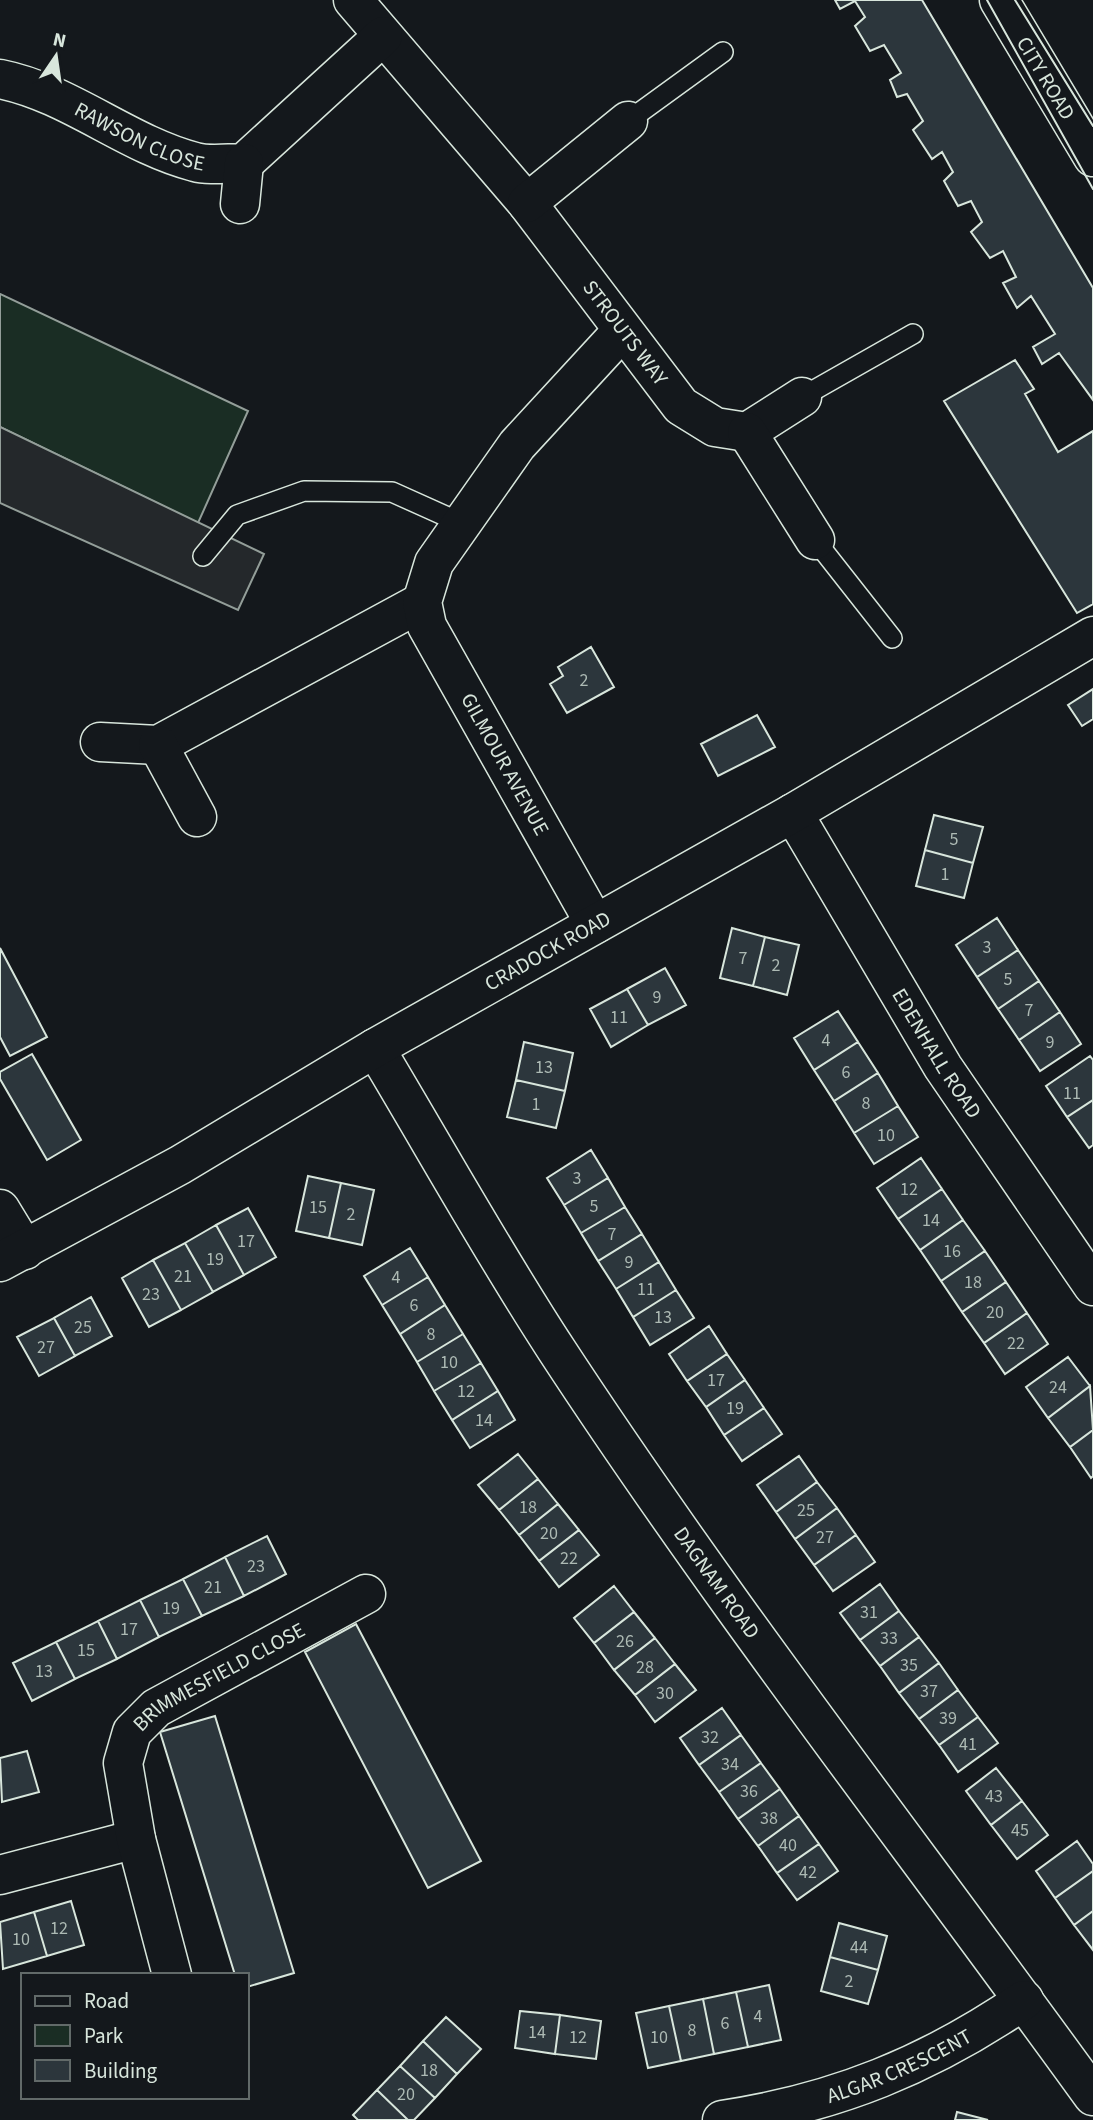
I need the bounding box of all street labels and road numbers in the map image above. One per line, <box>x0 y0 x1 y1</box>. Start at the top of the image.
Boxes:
street label: CITY ROAD <box>1009 31 1082 126</box>
street label: RAWSON CLOSE <box>69 94 207 179</box>
street label: STROUTS WAY <box>576 274 676 392</box>
street label: GILMOUR AVENUE <box>453 687 557 841</box>
street label: CRADOCK ROAD <box>479 903 616 998</box>
street label: EDENHALL ROAD <box>885 983 989 1124</box>
street label: DAGNAM ROAD <box>666 1521 767 1645</box>
street label: BRIMMESFIELD CLOSE <box>126 1615 310 1738</box>
street label: ALGAR CRESCENT <box>823 2021 977 2111</box>

